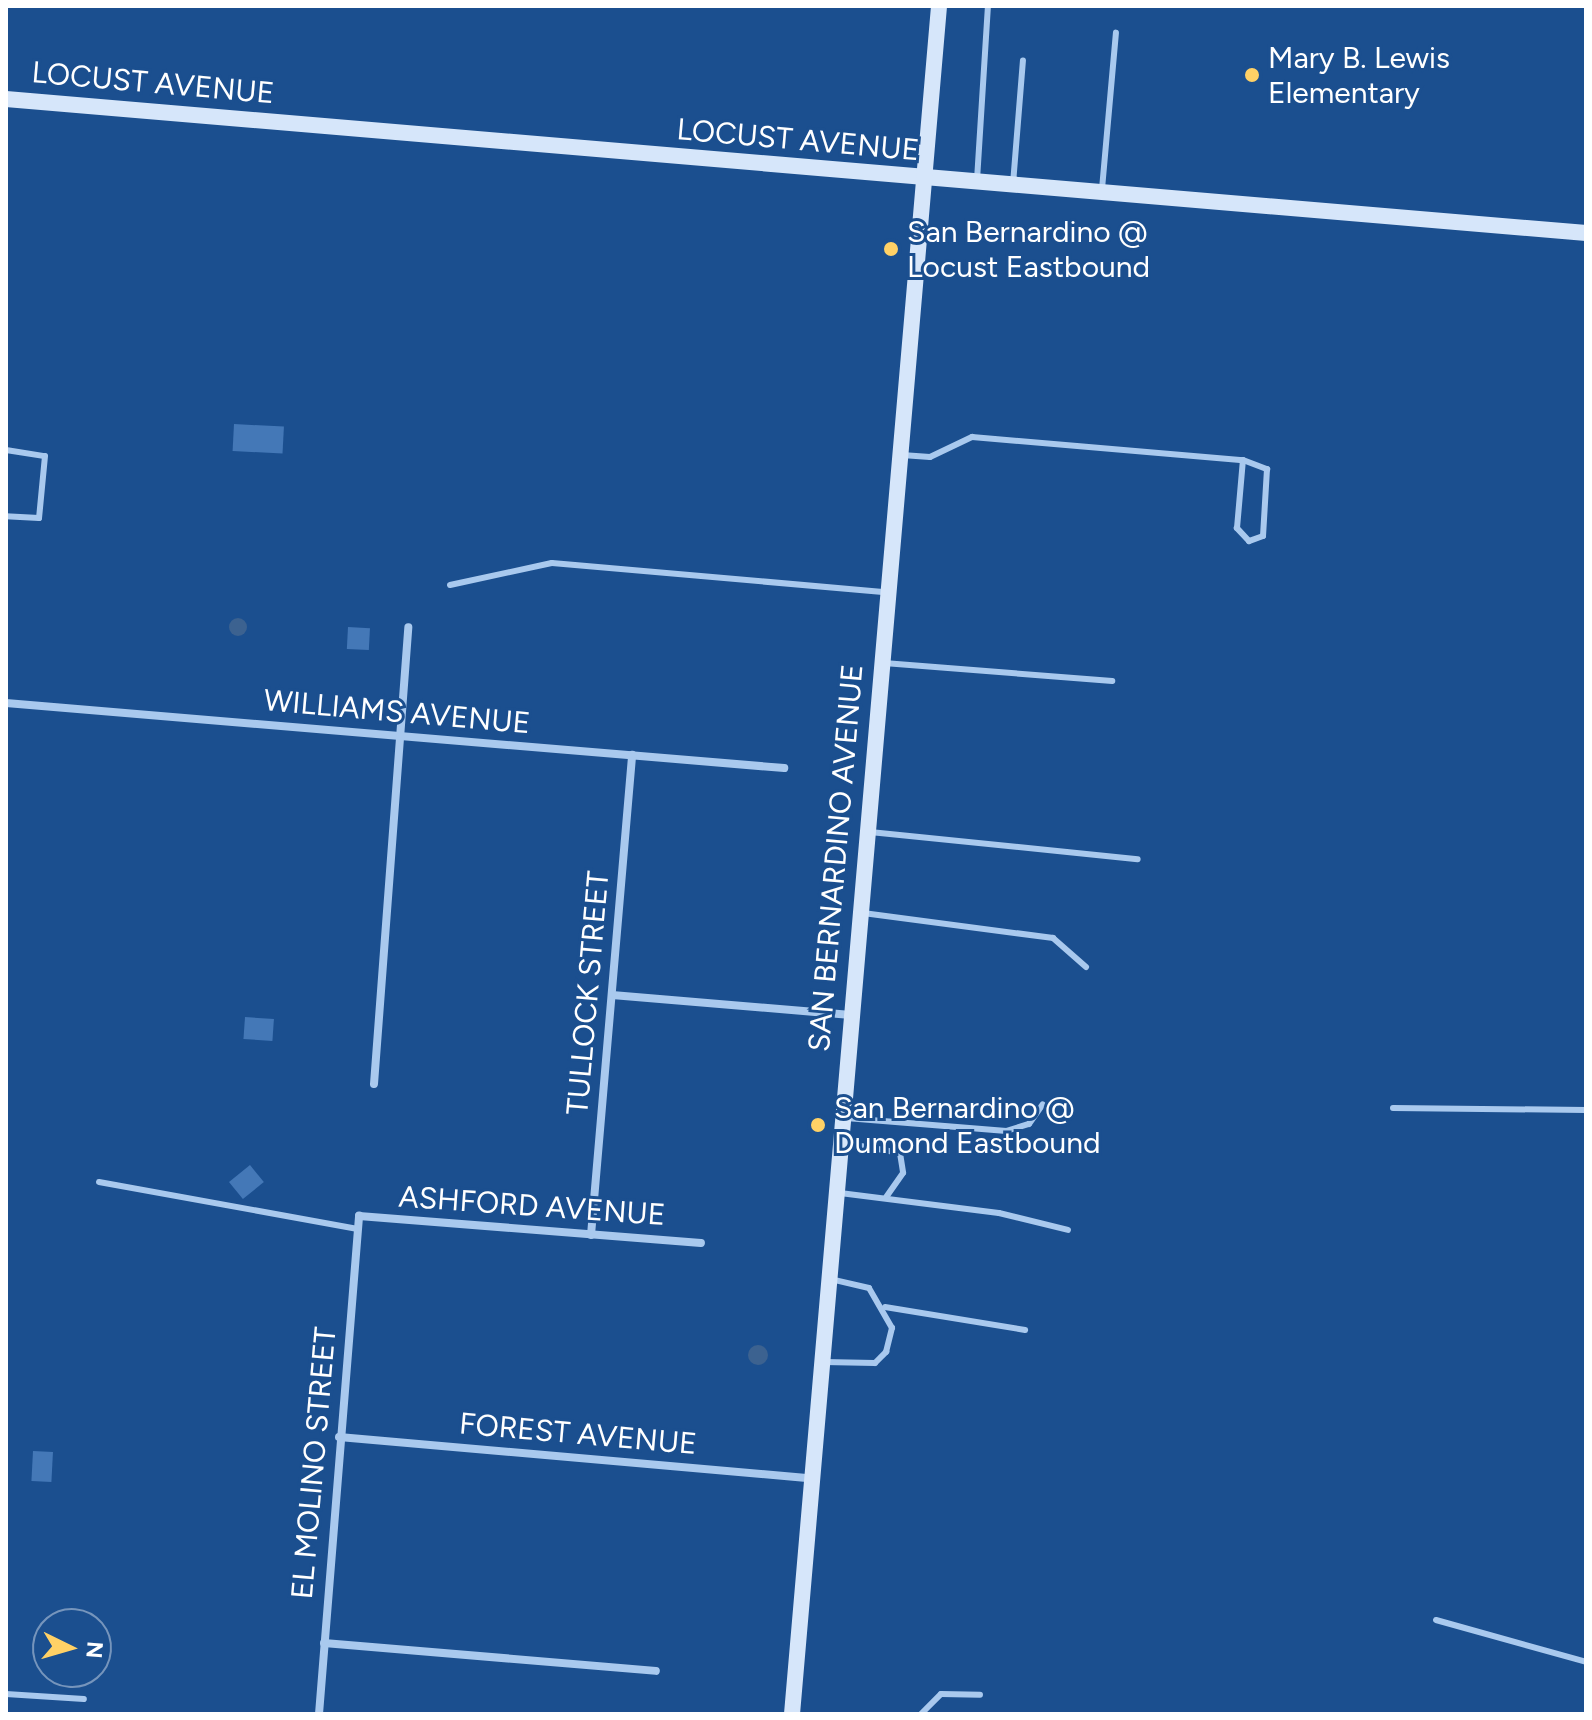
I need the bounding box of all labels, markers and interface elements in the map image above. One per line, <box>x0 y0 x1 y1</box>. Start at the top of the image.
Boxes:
place label: Mary B. Lewis Elementary <box>1268 40 1450 110</box>
street label: LOCUST AVENUE <box>30 54 276 112</box>
marker: Mary B. Lewis Elementary <box>1243 66 1261 84</box>
street label: LOCUST AVENUE <box>675 111 921 169</box>
place label: San Bernardino @ Locust Eastbound <box>907 214 1150 284</box>
marker: San Bernardino @ Locust Eastbound <box>882 240 900 258</box>
street label: SAN BERNARDINO AVENUE <box>801 663 871 1053</box>
street label: WILLIAMS AVENUE <box>262 682 532 742</box>
street label: TULLOCK STREET <box>559 869 617 1117</box>
place label: San Bernardino @ Dumond Eastbound <box>834 1090 1100 1160</box>
marker: San Bernardino @ Dumond Eastbound <box>809 1116 827 1134</box>
street label: ASHFORD AVENUE <box>397 1179 667 1233</box>
street label: EL MOLINO STREET <box>284 1325 344 1601</box>
street label: FOREST AVENUE <box>458 1406 698 1462</box>
north arrow <box>32 1608 112 1688</box>
text: N <box>80 1640 109 1660</box>

